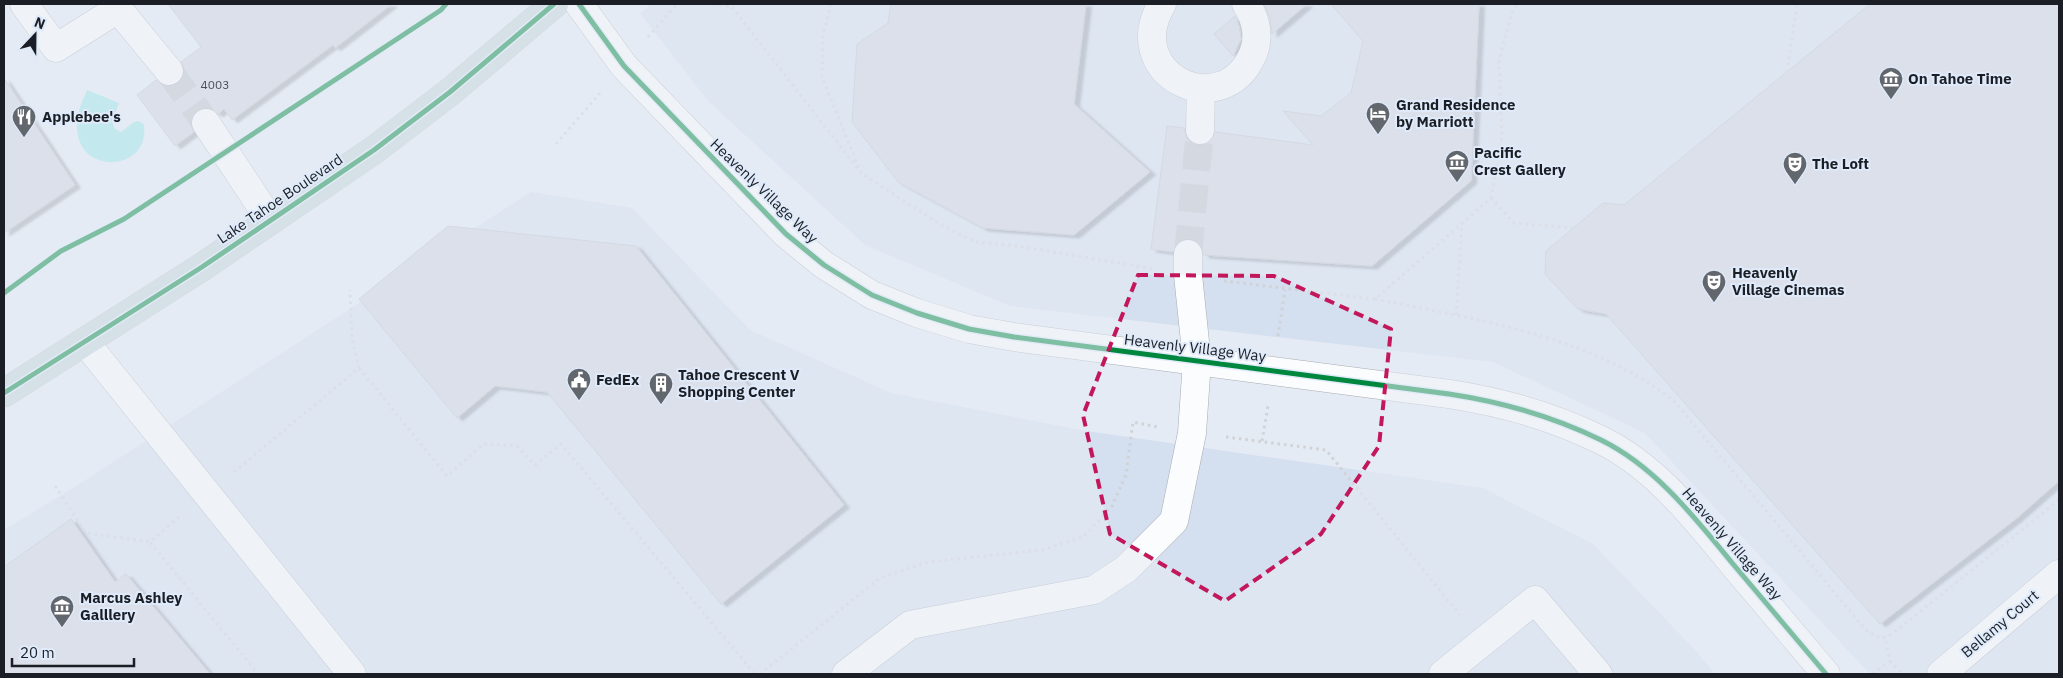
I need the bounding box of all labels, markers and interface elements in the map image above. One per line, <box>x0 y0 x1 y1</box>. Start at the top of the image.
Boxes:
north arrow <box>10 10 60 60</box>
text: N <box>32 13 48 33</box>
museum icon: On Tahoe Time <box>1878 66 1904 100</box>
place label: On Tahoe Time <box>1908 69 2012 88</box>
house number: 4003 <box>201 77 229 92</box>
place label: Grand Residence by Marriott <box>1396 95 1516 131</box>
hotel icon: Grand Residence by Marriott <box>1365 101 1391 135</box>
restaurant icon: Applebee's <box>11 104 37 138</box>
place label: Applebee's <box>42 107 121 126</box>
street label: Heavenly Village Way <box>706 134 823 247</box>
place label: Pacific Crest Gallery <box>1474 143 1566 179</box>
street label: Lake Tahoe Boulevard <box>213 149 346 248</box>
museum icon: Pacific Crest Gallery <box>1444 149 1470 183</box>
theatre icon: The Loft <box>1782 151 1808 185</box>
place label: The Loft <box>1812 154 1869 173</box>
place label: Heavenly Village Cinemas <box>1732 263 1845 299</box>
theatre icon: Heavenly Village Cinemas <box>1701 269 1727 303</box>
street label: Heavenly Village Way <box>1123 329 1268 366</box>
place label: Tahoe Crescent V Shopping Center <box>678 365 800 401</box>
public building icon: FedEx <box>566 367 592 401</box>
place label: FedEx <box>596 370 640 389</box>
building icon: Tahoe Crescent V Shopping Center <box>648 371 674 405</box>
street label: Heavenly Village Way <box>1678 484 1787 604</box>
street label: Bellamy Court <box>1957 586 2042 661</box>
place label: Marcus Ashley Galllery <box>80 588 182 624</box>
museum icon: Marcus Ashley Galllery <box>49 594 75 628</box>
scale bar <box>12 636 135 668</box>
text: 20 m <box>20 643 55 662</box>

